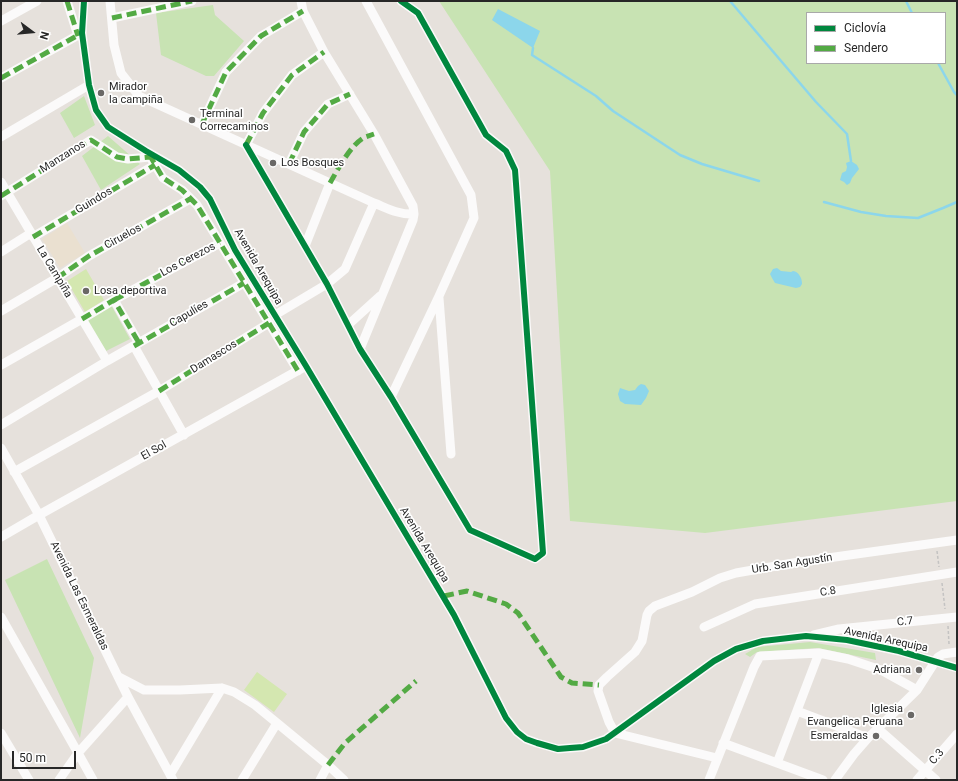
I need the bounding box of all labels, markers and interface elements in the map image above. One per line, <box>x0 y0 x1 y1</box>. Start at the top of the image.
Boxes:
north arrow <box>12 12 52 52</box>
legend <box>806 12 946 64</box>
text: Ciclovía <box>844 21 886 35</box>
text: N <box>37 30 51 41</box>
text: Sendero <box>844 41 888 55</box>
place label: Mirador la campiña <box>109 80 163 106</box>
marker: Mirador la campiña <box>96 88 106 98</box>
place label: Terminal Correcaminos <box>200 107 269 133</box>
marker: Terminal Correcaminos <box>187 115 197 125</box>
street label: Manzanos <box>38 138 88 176</box>
place label: Los Bosques <box>281 156 344 170</box>
marker: Los Bosques <box>268 158 278 168</box>
street label: Guindos <box>73 185 115 217</box>
street label: Ciruelos <box>102 222 144 252</box>
street label: Avenida Arequipa <box>231 227 285 307</box>
street label: Los Cerezos <box>158 240 218 280</box>
street label: La Campiña <box>33 244 75 300</box>
place label: Losa deportiva <box>94 284 167 298</box>
marker: Losa deportiva <box>81 286 91 296</box>
street label: Capulíes <box>167 298 211 330</box>
street label: Damascos <box>188 338 240 376</box>
street label: El Sol <box>139 439 169 463</box>
street label: Avenida Arequipa <box>396 505 452 585</box>
street label: Avenida Las Esmeraldas <box>47 539 111 653</box>
street label: Urb. San Agustín <box>751 551 833 577</box>
street label: C.8 <box>819 584 837 600</box>
street label: C.7 <box>896 615 914 629</box>
street label: Avenida Arequipa <box>843 625 929 655</box>
place label: Adriana <box>873 663 911 677</box>
marker: Adriana <box>914 665 924 675</box>
place label: Iglesia Evangelica Peruana <box>807 702 903 728</box>
marker: Iglesia Evangelica Peruana <box>906 710 916 720</box>
place label: Esmeraldas <box>811 729 868 743</box>
marker: Esmeraldas <box>871 731 881 741</box>
scale bar <box>14 743 78 769</box>
street label: C.3 <box>927 747 947 767</box>
text: 50 m <box>19 751 46 765</box>

